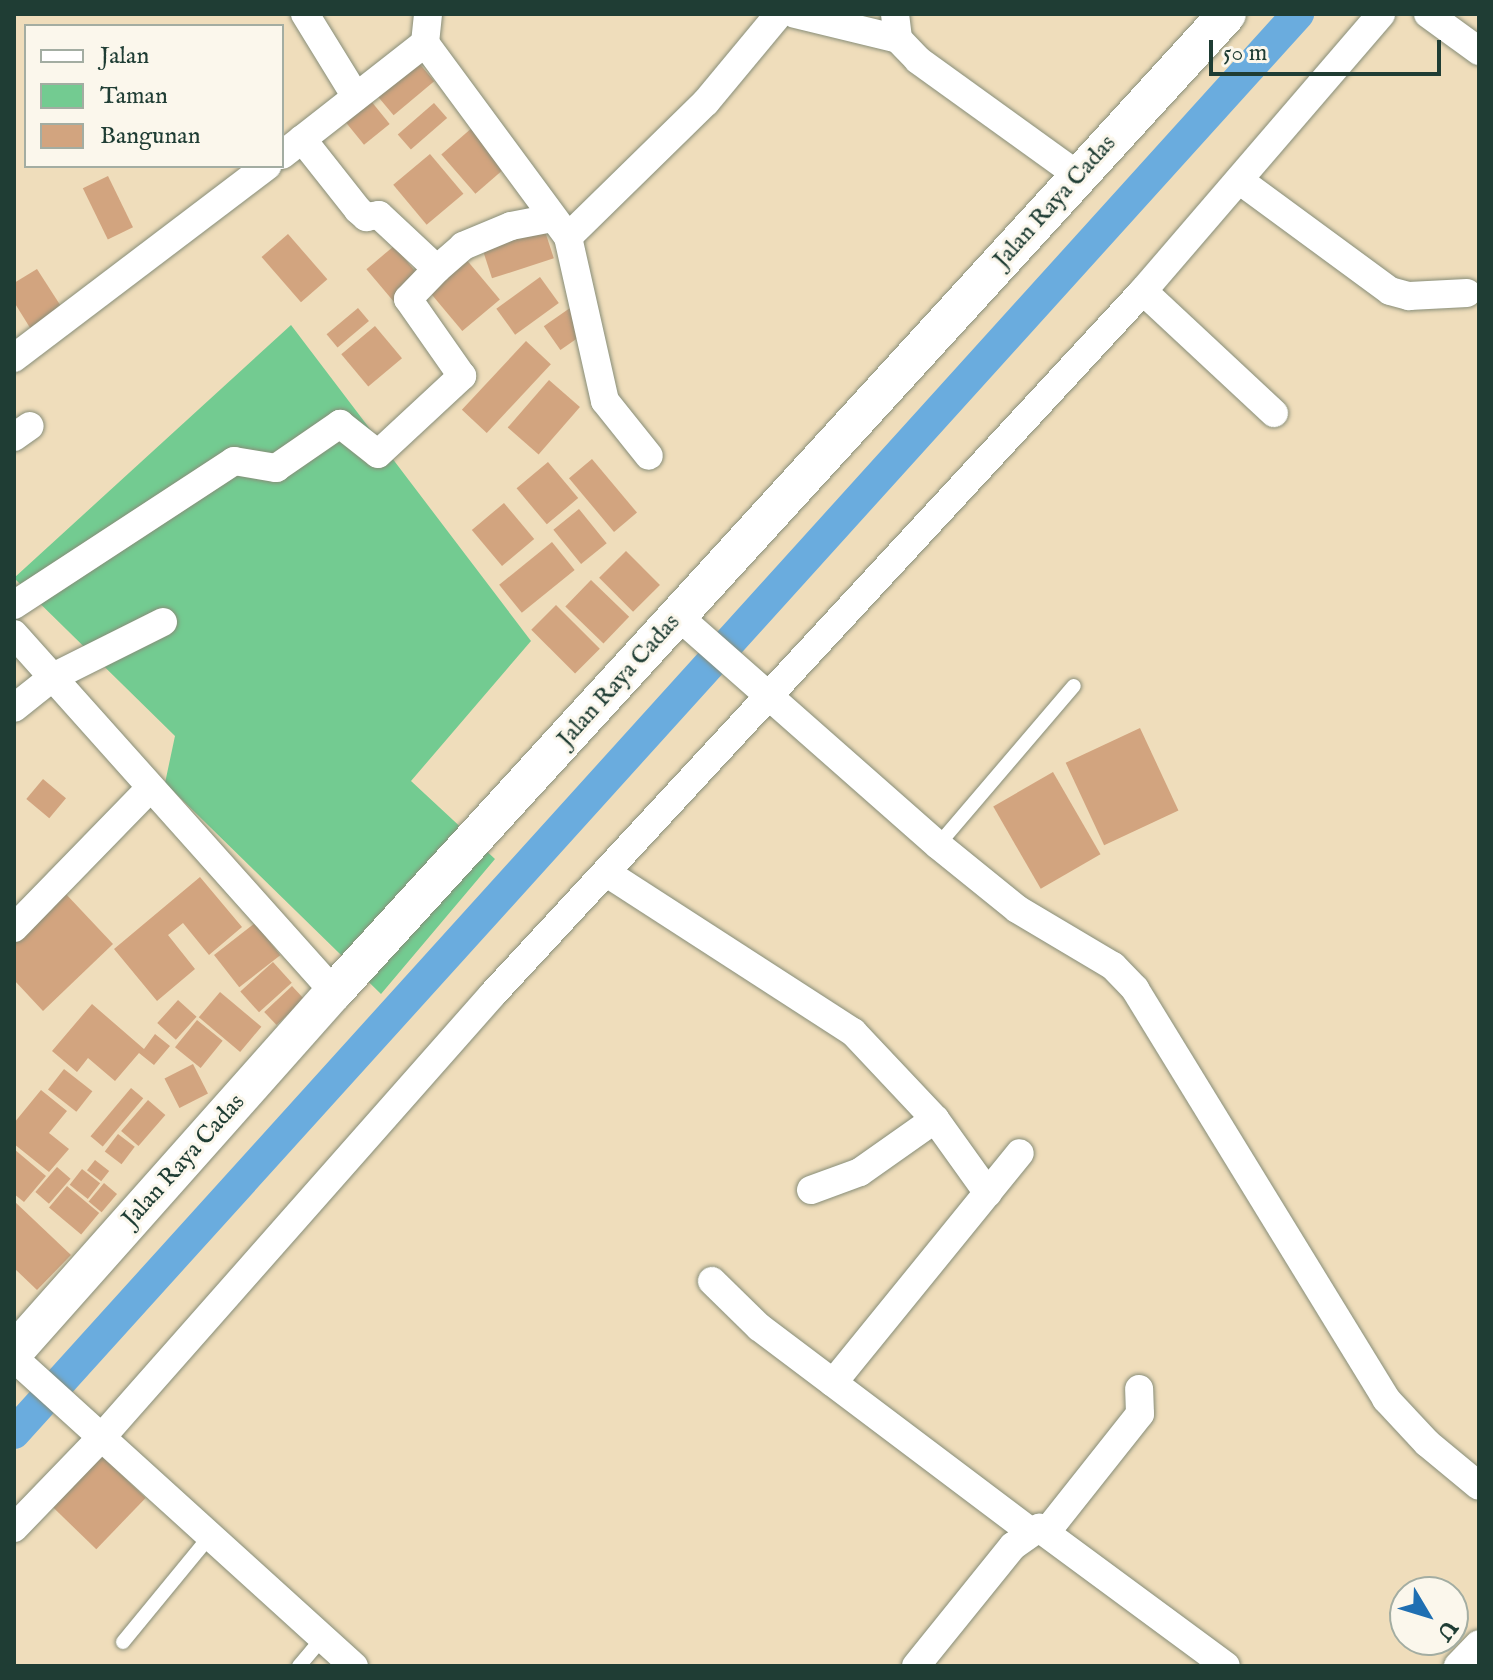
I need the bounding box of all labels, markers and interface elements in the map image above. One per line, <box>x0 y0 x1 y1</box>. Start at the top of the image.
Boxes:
legend <box>24 24 284 168</box>
scale bar <box>1213 24 1445 74</box>
text: 50 m <box>1223 38 1267 69</box>
text: Jalan <box>100 41 149 72</box>
text: Taman <box>100 81 168 112</box>
text: Bangunan <box>100 121 200 152</box>
street label: Jalan Raya Cadas <box>988 130 1122 274</box>
street label: Jalan Raya Cadas <box>552 609 686 753</box>
street label: Jalan Raya Cadas <box>117 1089 251 1233</box>
north arrow <box>1389 1576 1469 1656</box>
text: U <box>1430 1614 1463 1646</box>

